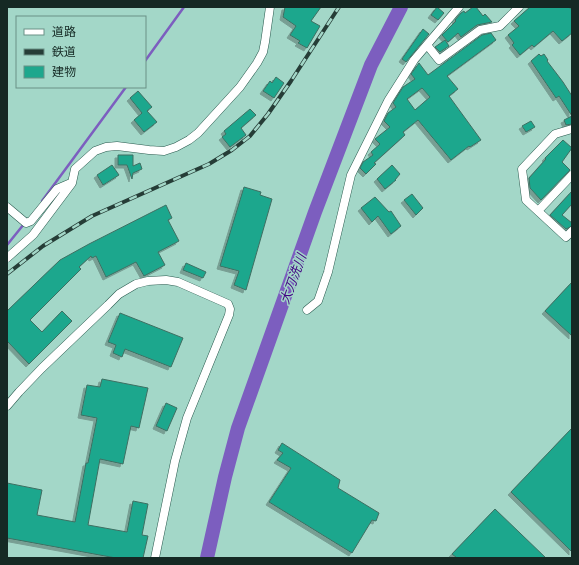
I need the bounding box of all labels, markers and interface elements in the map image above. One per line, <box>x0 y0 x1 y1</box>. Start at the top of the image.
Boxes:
legend <box>16 16 146 88</box>
text: 道路 <box>52 24 76 40</box>
text: 鉄道 <box>52 44 76 60</box>
text: 建物 <box>52 64 76 80</box>
water label: 大刀洗川 <box>276 250 311 306</box>

